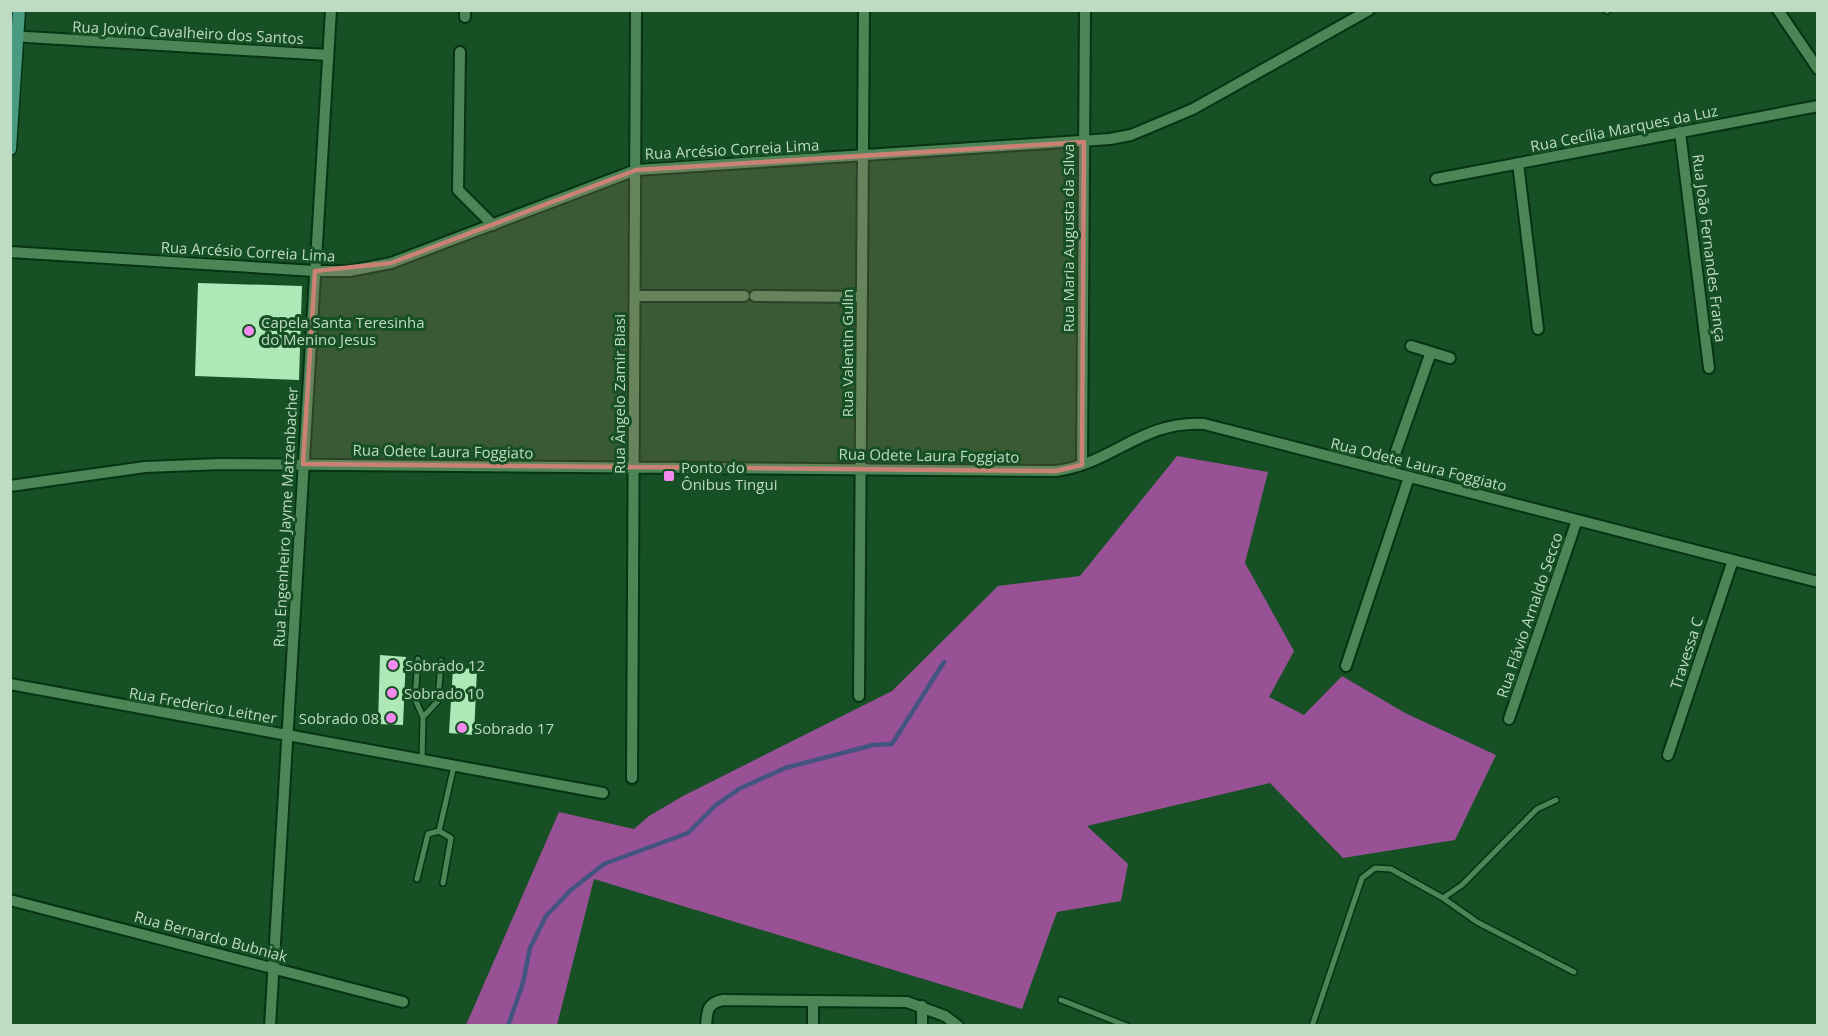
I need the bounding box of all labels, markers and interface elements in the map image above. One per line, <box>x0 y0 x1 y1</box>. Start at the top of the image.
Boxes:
street label: Rua Jovino Cavalheiro dos Santos <box>72 16 304 48</box>
street label: Rua Cecília Marques da Luz <box>1529 100 1719 156</box>
street label: Rua Arcésio Correia Lima <box>644 134 820 164</box>
street label: Rua Maria Augusta da Silva <box>1058 144 1078 332</box>
street label: Rua João Fernandes França <box>1689 153 1731 343</box>
street label: Rua Arcésio Correia Lima <box>160 236 336 266</box>
street label: Rua Valentin Gulin <box>837 289 857 417</box>
place label: Capela Santa Teresinha do Menino Jesus <box>261 312 425 349</box>
street label: Rua Ângelo Zamir Biasi <box>609 314 629 474</box>
marker: Capela Santa Teresinha do Menino Jesus <box>242 324 256 338</box>
street label: Rua Engenheiro Jayme Matzenbacher <box>268 386 302 648</box>
street label: Rua Odete Laura Foggiato <box>1329 432 1509 496</box>
street label: Rua Odete Laura Foggiato <box>352 439 534 463</box>
street label: Rua Odete Laura Foggiato <box>838 443 1020 467</box>
place label: Ponto do Ônibus Tingui <box>681 457 777 494</box>
marker: Ponto do Ônibus Tingui <box>662 469 676 483</box>
street label: Rua Flávio Arnaldo Secco <box>1491 530 1567 700</box>
street label: Travessa C <box>1665 614 1707 692</box>
place label: Sobrado 12 <box>405 655 485 675</box>
marker: Sobrado 12 <box>386 658 400 672</box>
street label: Rua Frederico Leitner <box>128 682 278 728</box>
place label: Sobrado 10 <box>404 683 484 703</box>
marker: Sobrado 10 <box>385 686 399 700</box>
place label: Sobrado 08 <box>299 708 379 728</box>
marker: Sobrado 08 <box>384 711 398 725</box>
place label: Sobrado 17 <box>474 718 554 738</box>
marker: Sobrado 17 <box>455 721 469 735</box>
street label: Rua Bernardo Bubniak <box>132 906 290 966</box>

